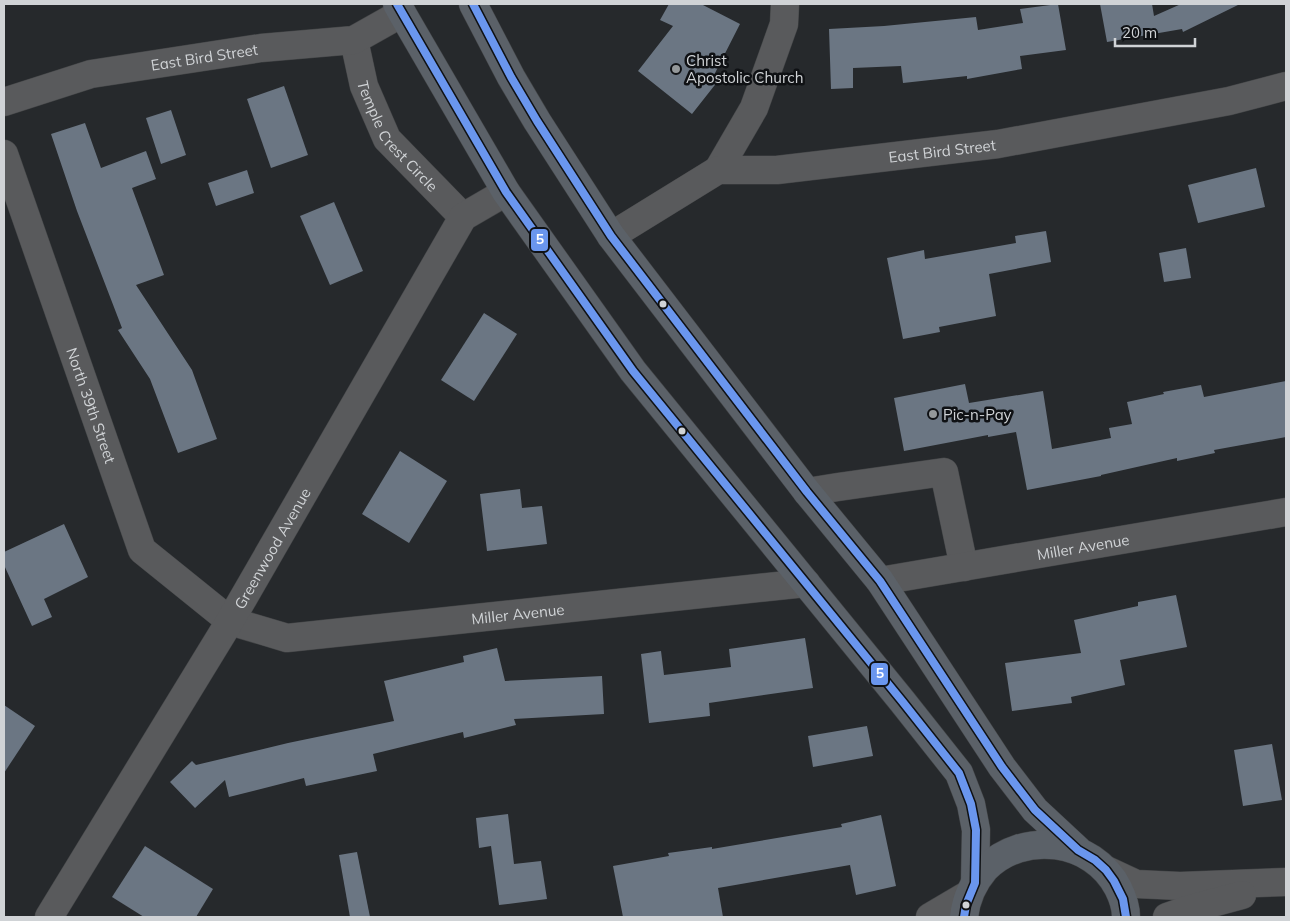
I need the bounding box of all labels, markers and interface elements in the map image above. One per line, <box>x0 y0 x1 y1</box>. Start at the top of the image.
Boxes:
scale bar <box>1115 15 1195 47</box>
text: 20 m <box>1122 23 1157 42</box>
street label: East Bird Street <box>150 39 259 74</box>
place label: Christ Apostolic Church <box>686 51 803 87</box>
marker: Christ Apostolic Church <box>670 63 682 75</box>
street label: Temple Crest Circle <box>354 79 442 195</box>
street label: East Bird Street <box>887 135 997 166</box>
line badge: 5 <box>530 228 549 252</box>
text: 5 <box>536 230 544 248</box>
unlabelled marker <box>658 299 668 309</box>
street label: North 39th Street <box>63 345 120 466</box>
place label: Pic-n-Pay <box>943 405 1012 424</box>
marker: Pic-n-Pay <box>927 408 939 420</box>
unlabelled marker <box>677 426 687 436</box>
street label: Greenwood Avenue <box>230 484 314 612</box>
street label: Miller Avenue <box>1035 529 1131 564</box>
street label: Miller Avenue <box>470 599 565 628</box>
line badge: 5 <box>870 662 889 686</box>
text: 5 <box>876 664 884 682</box>
unlabelled marker <box>961 900 971 910</box>

